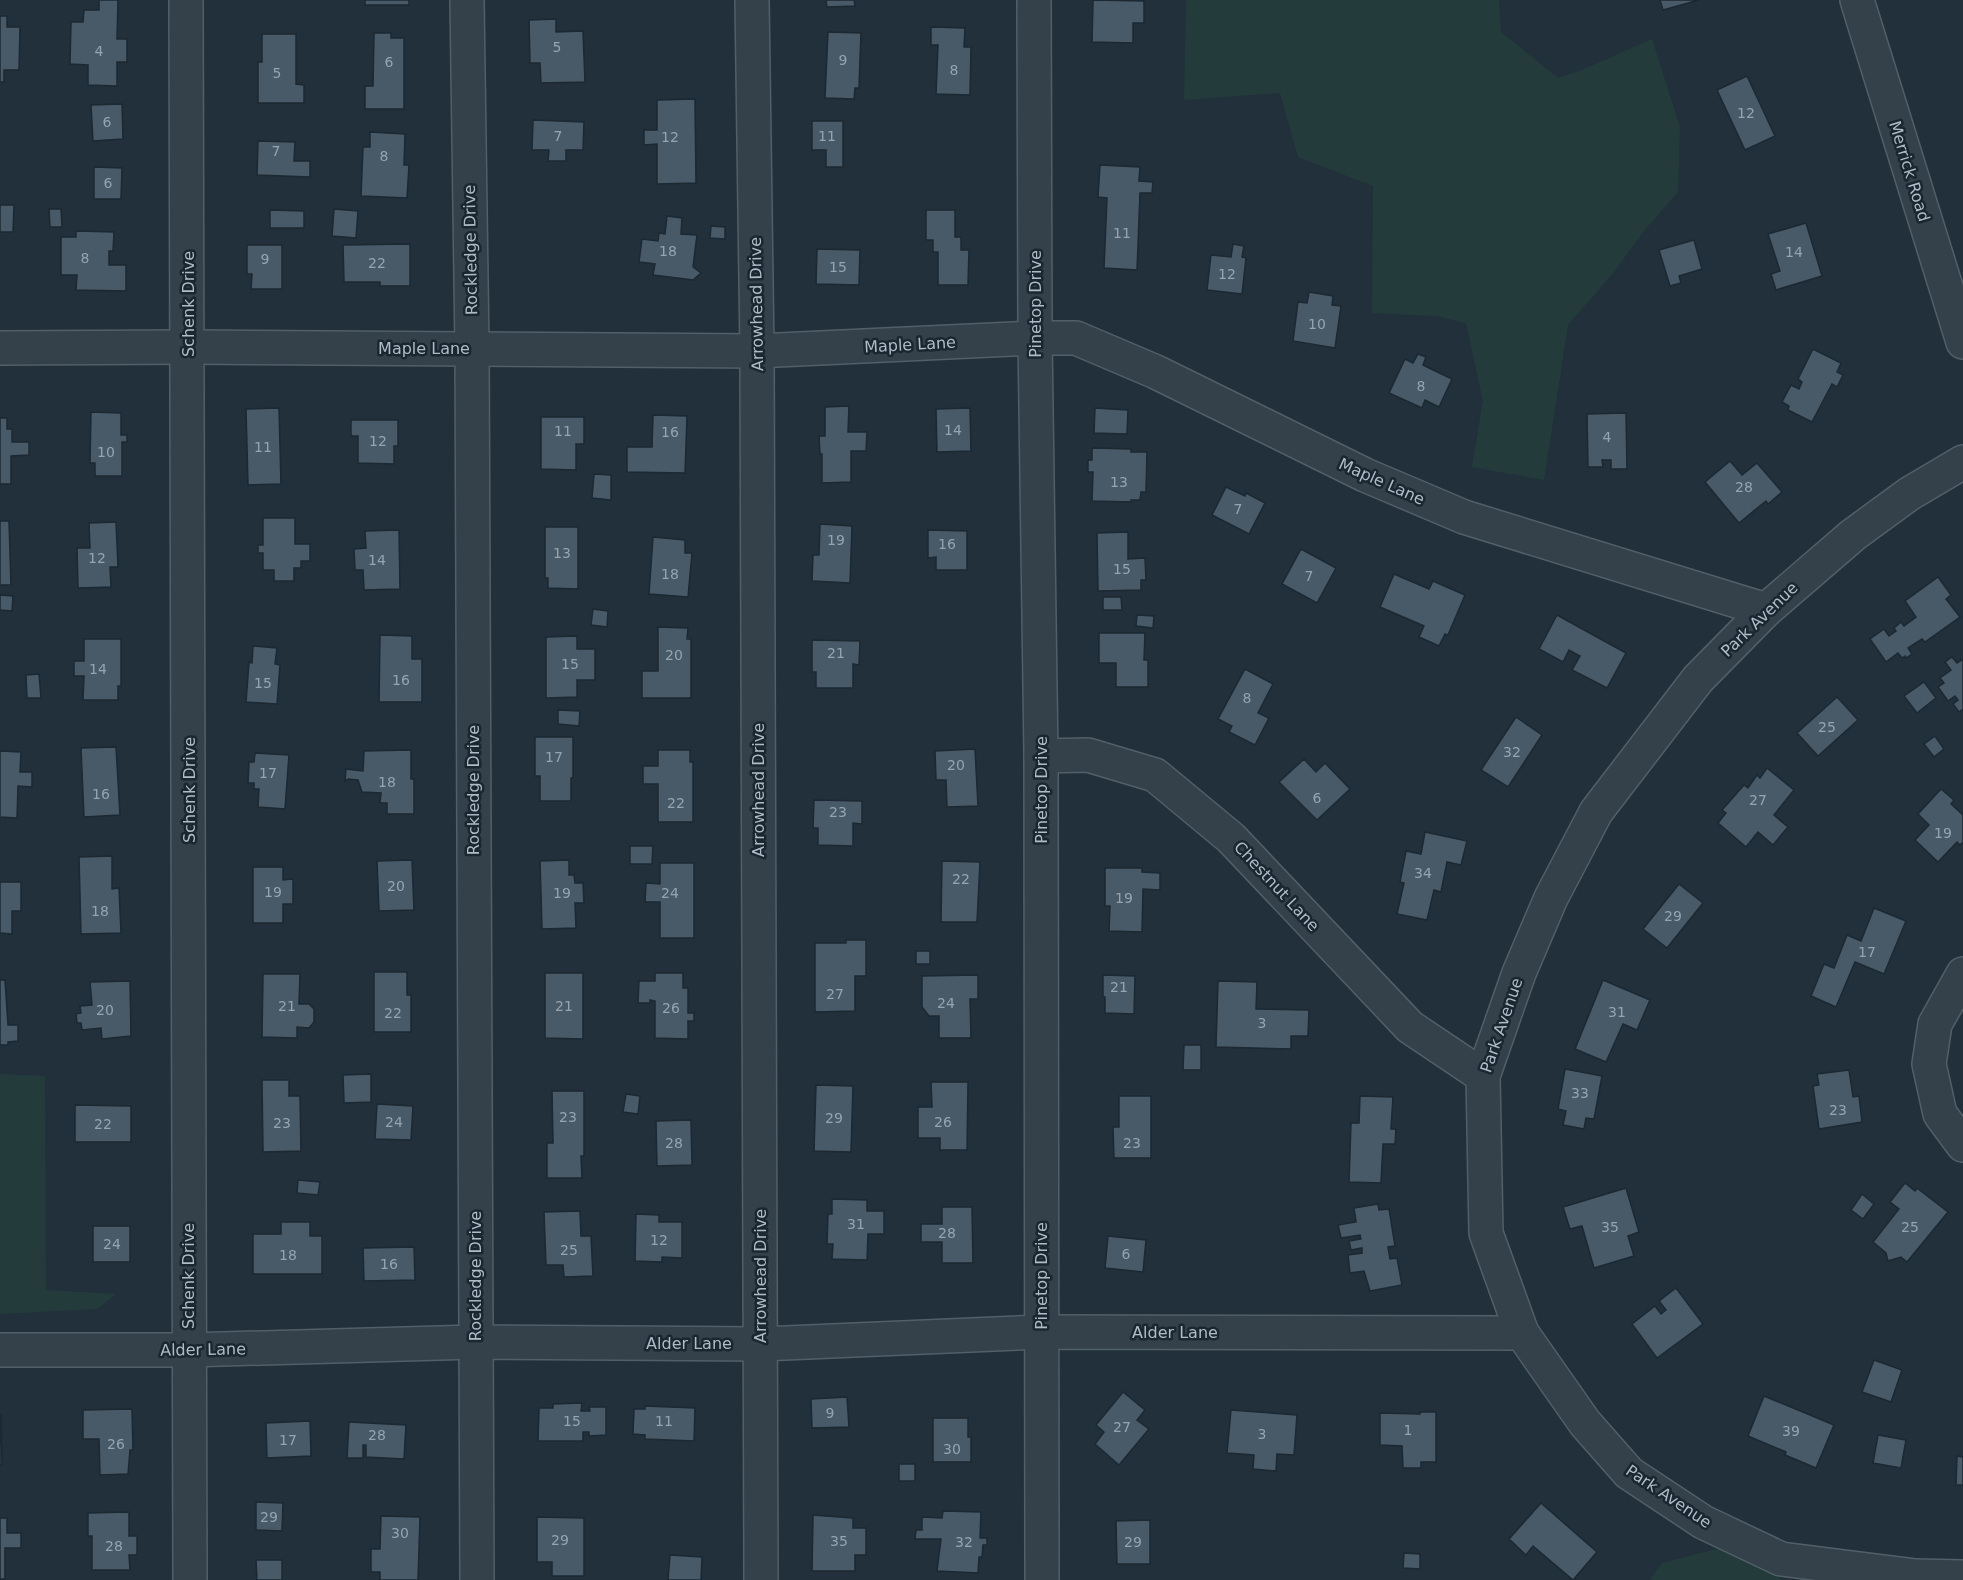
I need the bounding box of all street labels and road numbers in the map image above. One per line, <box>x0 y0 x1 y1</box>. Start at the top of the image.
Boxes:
street label: Merrick Road <box>1885 119 1934 224</box>
street label: Rockledge Drive <box>460 185 481 315</box>
street label: Arrowhead Drive <box>746 237 767 371</box>
street label: Pinetop Drive <box>1026 250 1045 358</box>
street label: Schenk Drive <box>179 251 198 357</box>
street label: Maple Lane <box>864 333 956 356</box>
street label: Maple Lane <box>378 339 470 358</box>
street label: Maple Lane <box>1336 454 1428 509</box>
street label: Park Avenue <box>1717 578 1802 661</box>
street label: Arrowhead Drive <box>749 723 768 857</box>
street label: Rockledge Drive <box>464 725 483 855</box>
street label: Pinetop Drive <box>1032 736 1051 844</box>
street label: Schenk Drive <box>180 737 199 843</box>
street label: Chestnut Lane <box>1230 837 1323 935</box>
street label: Park Avenue <box>1476 975 1527 1075</box>
street label: Arrowhead Drive <box>751 1209 770 1343</box>
street label: Rockledge Drive <box>466 1211 485 1341</box>
street label: Pinetop Drive <box>1032 1222 1051 1330</box>
street label: Schenk Drive <box>179 1223 198 1329</box>
street label: Alder Lane <box>1132 1323 1218 1342</box>
street label: Alder Lane <box>646 1334 732 1353</box>
street label: Alder Lane <box>160 1339 246 1360</box>
street label: Park Avenue <box>1622 1461 1715 1532</box>

